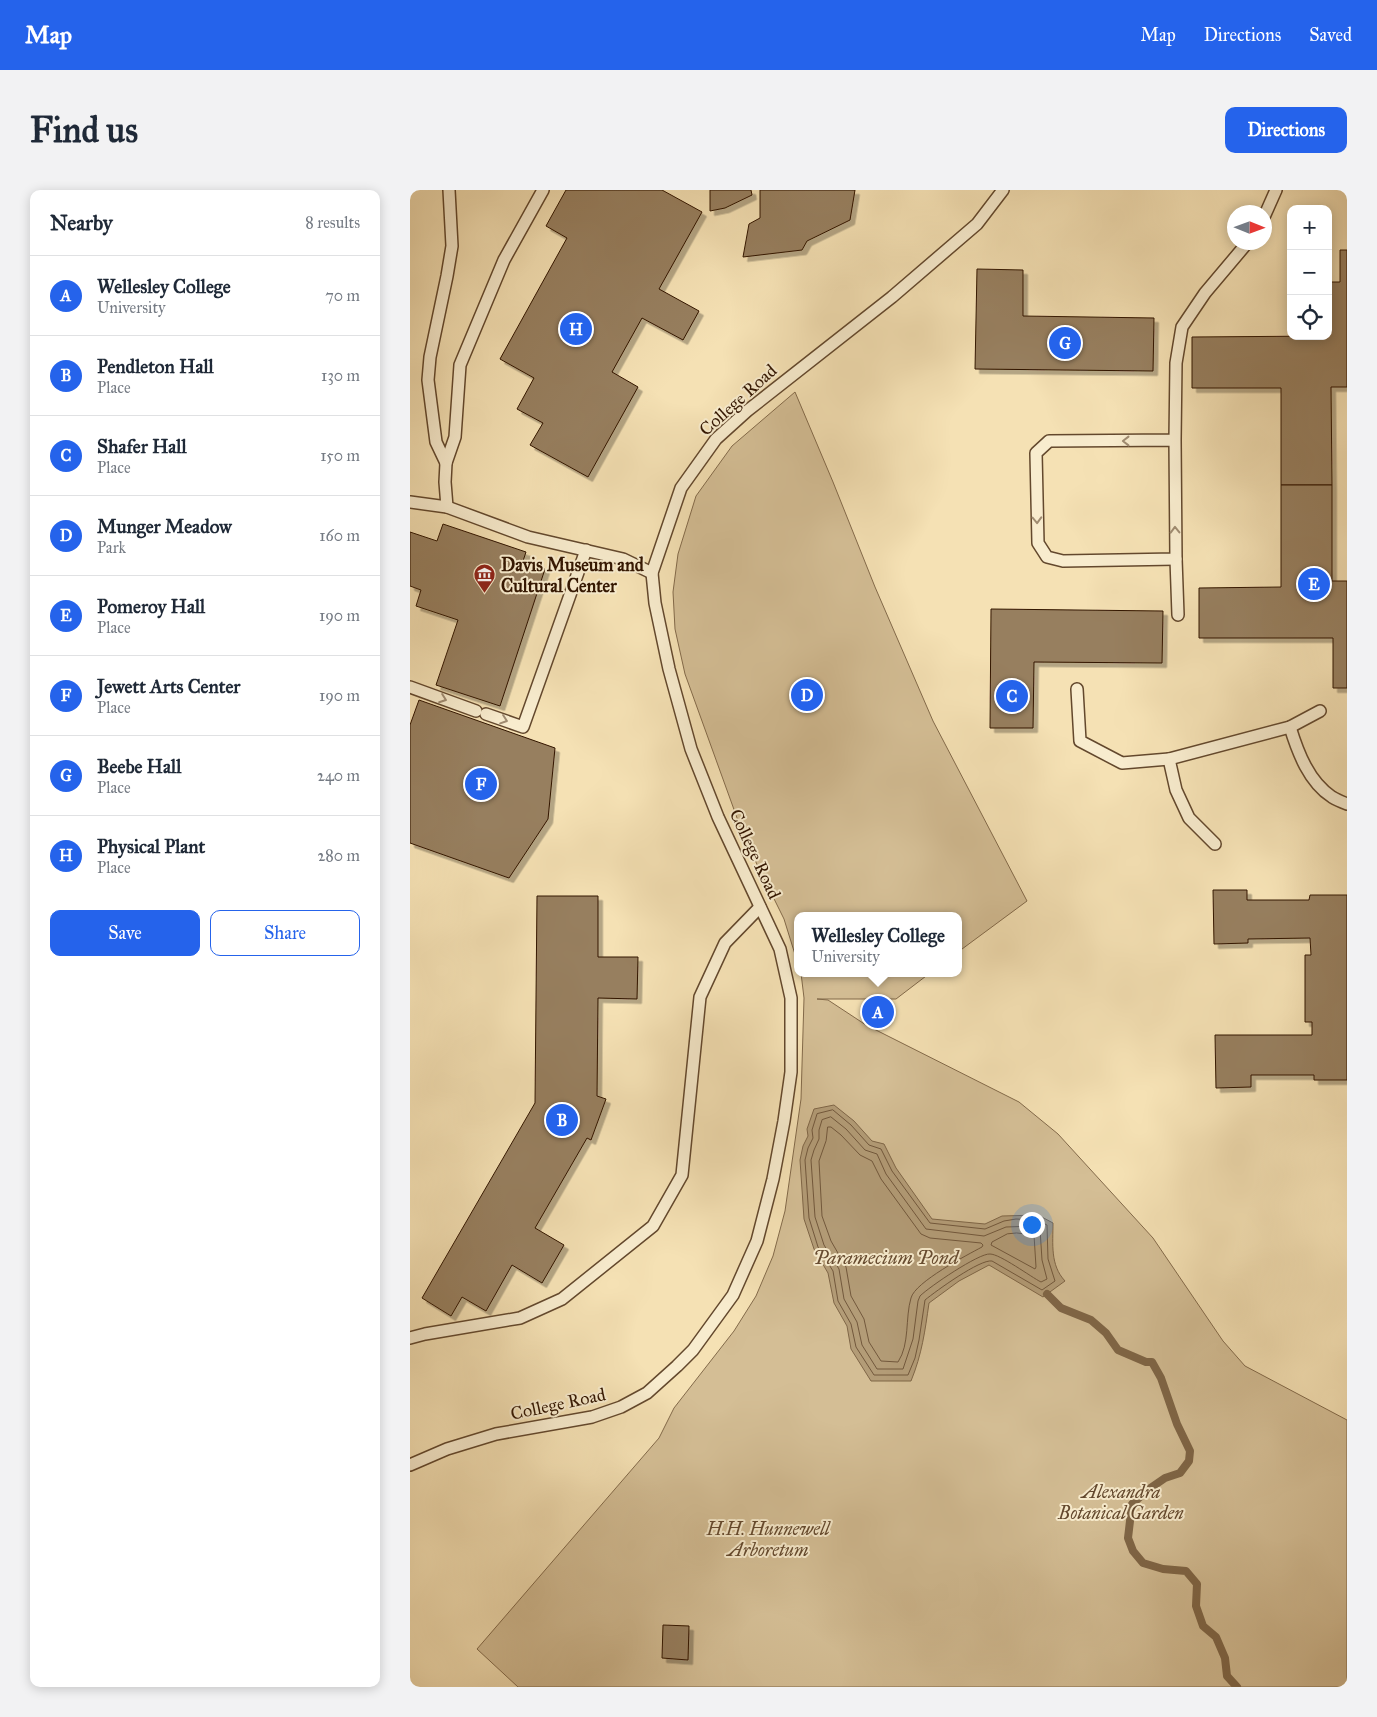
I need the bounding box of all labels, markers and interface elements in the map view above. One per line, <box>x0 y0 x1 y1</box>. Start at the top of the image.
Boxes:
text: Map <box>25 20 72 50</box>
text: Map <box>1140 24 1176 46</box>
text: Directions <box>1204 24 1281 46</box>
text: Saved <box>1309 24 1352 46</box>
button: Directions <box>1225 107 1347 153</box>
text: Find us <box>30 109 138 152</box>
north arrow <box>1227 205 1272 250</box>
map controls <box>1287 205 1332 340</box>
button: + <box>1287 205 1332 250</box>
text: Nearby <box>50 210 113 236</box>
text: 8 results <box>305 213 360 232</box>
button: − <box>1287 250 1332 295</box>
text: Wellesley College <box>97 275 231 298</box>
text: A <box>61 286 71 305</box>
text: 70 m <box>325 286 360 305</box>
button: locate <box>1287 295 1332 340</box>
text: University <box>97 298 166 317</box>
pin: H <box>560 310 592 348</box>
pin: G <box>1049 324 1081 362</box>
text: Pendleton Hall <box>97 355 214 378</box>
street label: College Road <box>695 359 782 441</box>
text: B <box>61 366 71 385</box>
text: 130 m <box>321 366 360 385</box>
text: Place <box>97 378 131 397</box>
text: Shafer Hall <box>97 435 187 458</box>
one-way arrow <box>1122 435 1130 446</box>
text: C <box>61 446 71 465</box>
text: 150 m <box>320 446 360 465</box>
text: Place <box>97 458 131 477</box>
text: Munger Meadow <box>97 515 232 538</box>
one-way arrow <box>1032 517 1043 525</box>
text: D <box>60 526 72 545</box>
text: 160 m <box>319 526 360 545</box>
one-way arrow <box>1170 526 1181 534</box>
text: Park <box>97 538 126 557</box>
place label: Davis Museum and Cultural Center <box>501 554 645 597</box>
museum icon: Davis Museum and Cultural Center <box>473 563 497 594</box>
pin: E <box>1298 565 1330 603</box>
text: Pomeroy Hall <box>97 595 205 618</box>
text: E <box>60 606 72 625</box>
text: 190 m <box>319 606 360 625</box>
text: Place <box>97 618 131 637</box>
text: Jewett Arts Center <box>97 675 240 698</box>
pin: D <box>791 676 823 714</box>
pin: C <box>996 677 1028 715</box>
text: F <box>61 686 71 705</box>
text: 190 m <box>319 686 360 705</box>
one-way arrow <box>438 693 447 703</box>
text: Place <box>97 698 131 717</box>
one-way arrow <box>500 715 508 725</box>
text: Beebe Hall <box>97 755 181 778</box>
pin: F <box>465 765 497 803</box>
text: G <box>60 766 72 785</box>
text: 240 m <box>317 766 360 785</box>
text: Place <box>97 778 131 797</box>
street label: College Road <box>724 806 785 903</box>
text: Physical Plant <box>97 835 205 858</box>
text: H <box>59 846 73 865</box>
text: 280 m <box>317 846 360 865</box>
text: Place <box>97 858 131 877</box>
button: Save <box>50 910 200 956</box>
button: Share <box>210 910 360 956</box>
popup <box>794 912 962 977</box>
text: Wellesley College <box>811 924 945 947</box>
text: University <box>811 947 880 966</box>
pin: A <box>862 993 894 1031</box>
pin: B <box>546 1101 578 1139</box>
your location <box>1019 1212 1045 1238</box>
water label: Paramecium Pond <box>813 1246 960 1269</box>
street label: College Road <box>508 1383 608 1426</box>
park label: Alexandra Botanical Garden <box>1057 1481 1184 1524</box>
park label: H.H. Hunnewell Arboretum <box>705 1518 832 1561</box>

